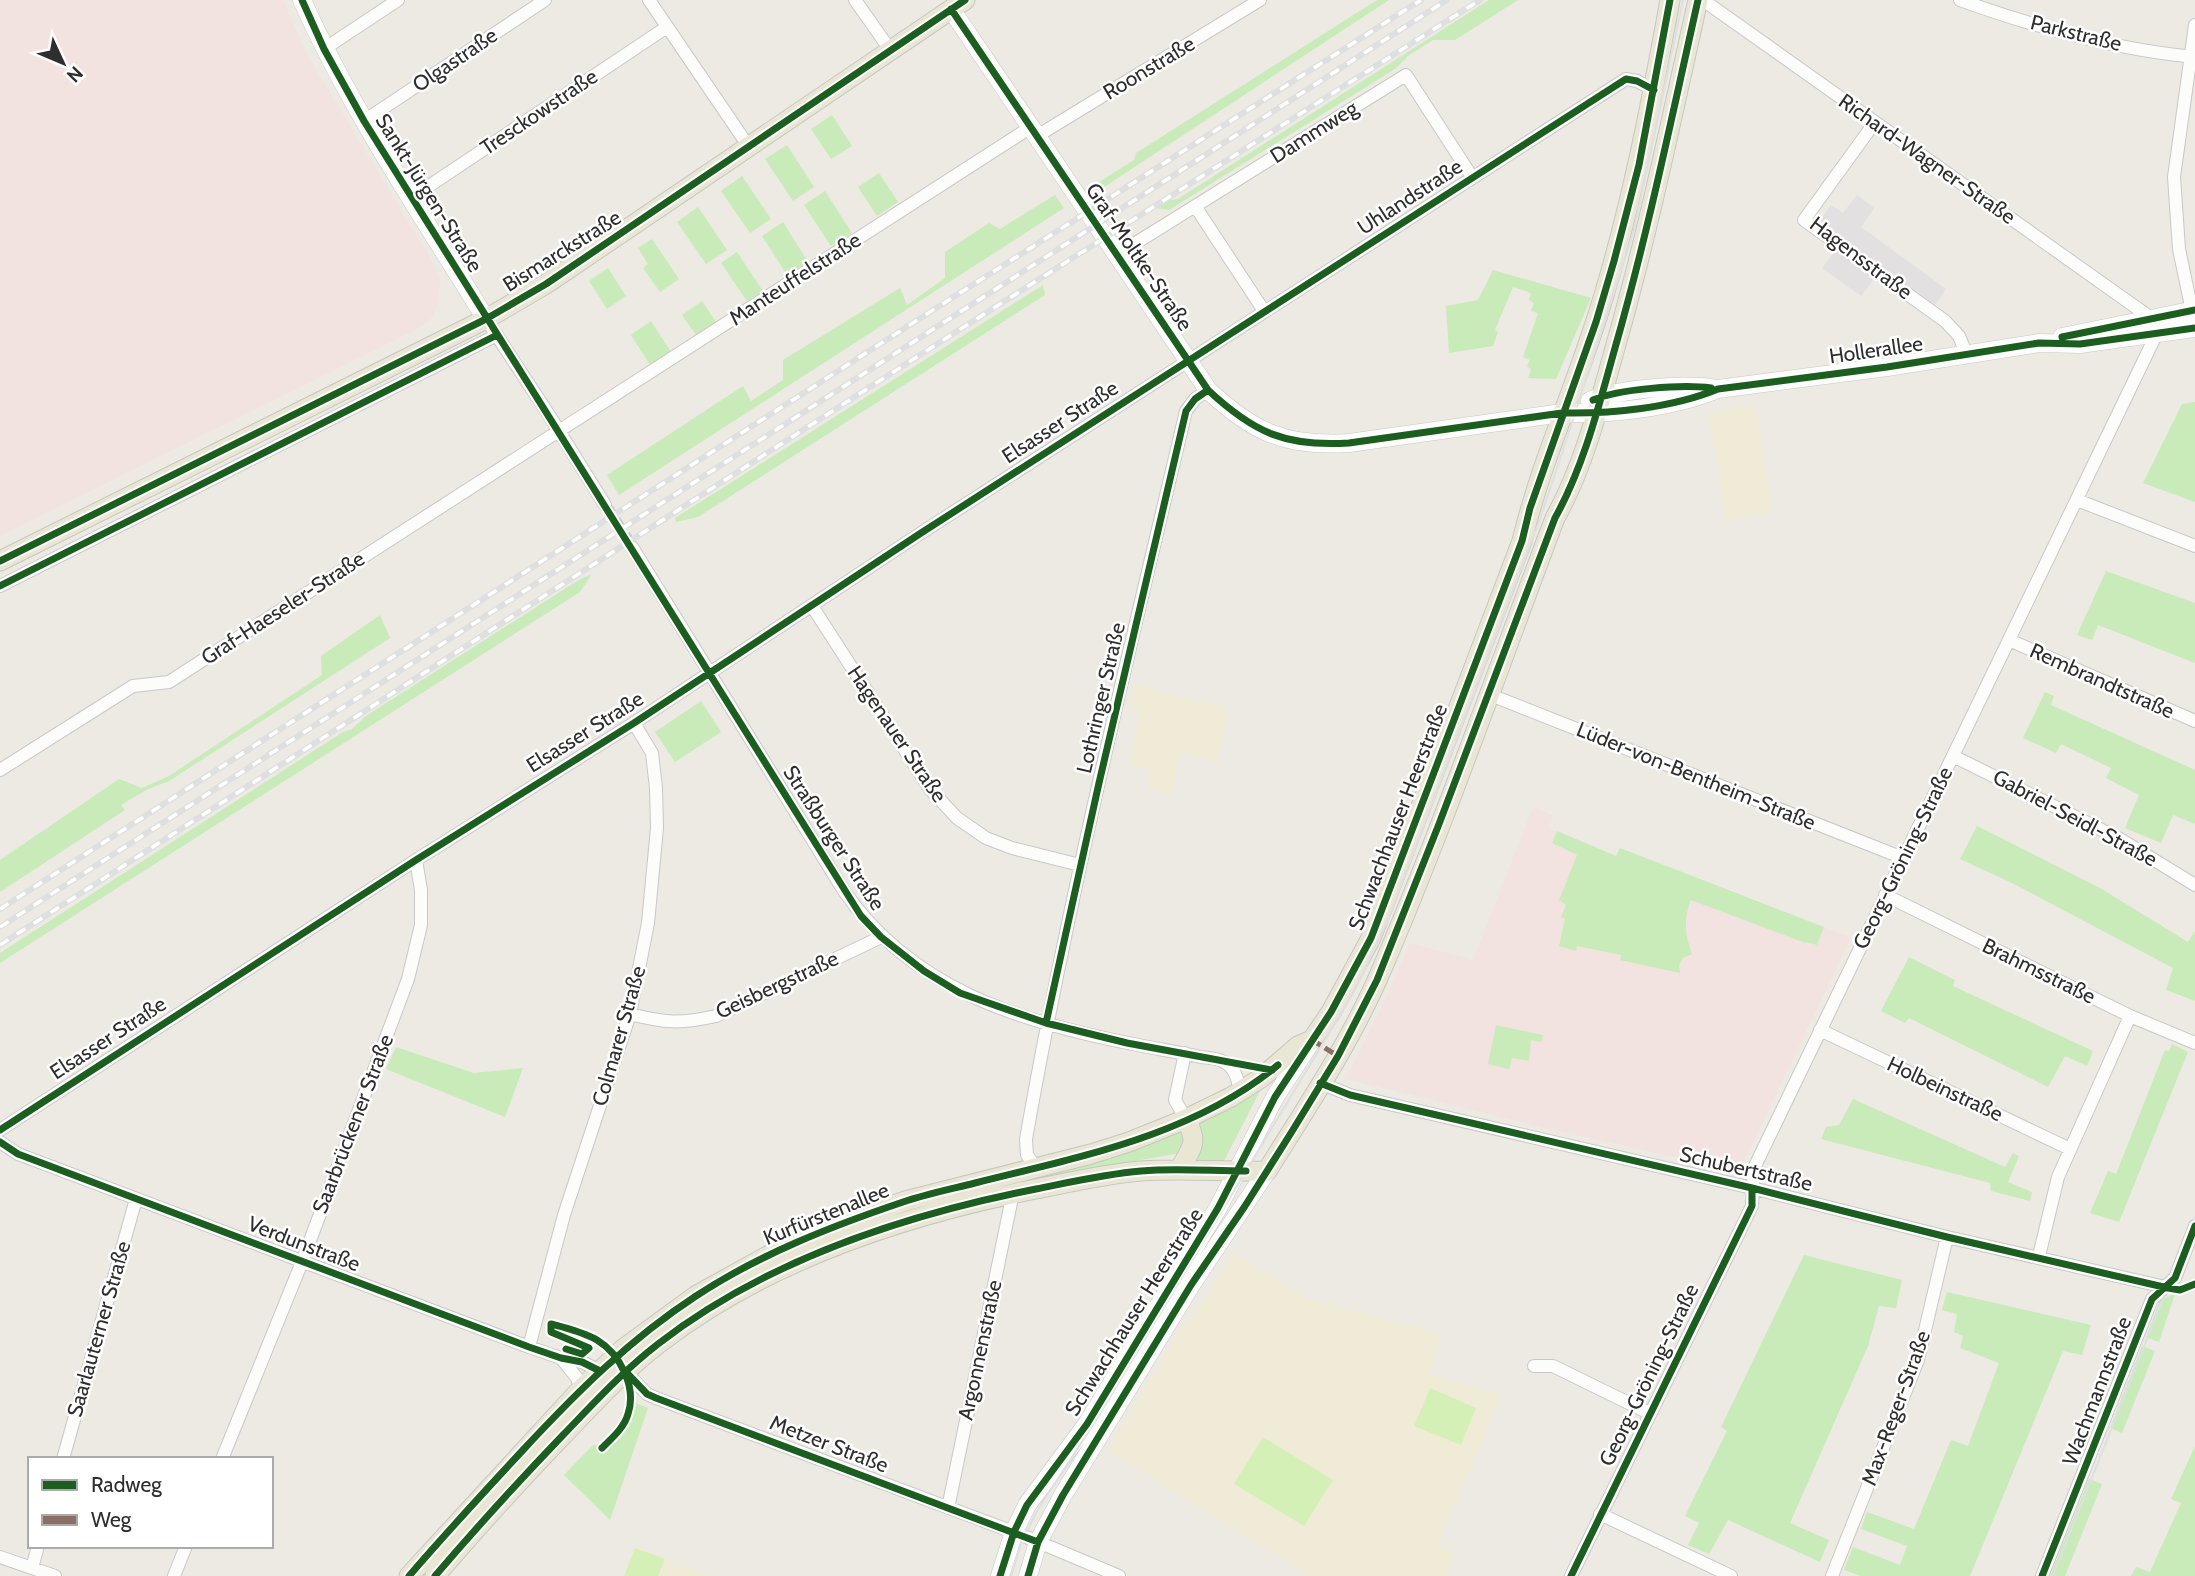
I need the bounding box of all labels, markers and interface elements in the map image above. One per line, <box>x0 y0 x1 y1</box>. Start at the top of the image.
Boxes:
street label: Parkstraße <box>2028 9 2124 56</box>
street label: Olgastraße <box>408 22 502 97</box>
north arrow <box>28 28 98 98</box>
street label: Roonstraße <box>1098 30 1199 105</box>
text: N <box>62 62 88 87</box>
street label: Tresckowstraße <box>476 63 602 160</box>
street label: Richard-Wagner-Straße <box>1834 88 2021 229</box>
street label: Dammweg <box>1265 95 1362 168</box>
street label: Sankt-Jürgen-Straße <box>371 109 488 277</box>
street label: Uhlandstraße <box>1353 153 1467 240</box>
street label: Graf-Moltke-Straße <box>1081 178 1198 336</box>
street label: Bismarckstraße <box>498 204 626 297</box>
street label: Hagensstraße <box>1805 211 1918 304</box>
street label: Manteuffelstraße <box>724 227 865 330</box>
street label: Hollerallee <box>1827 331 1925 368</box>
street label: Elsasser Straße <box>997 375 1123 468</box>
street label: Graf-Haeseler-Straße <box>196 545 369 670</box>
street label: Lothringer Straße <box>1071 620 1130 776</box>
street label: Rembrandtstraße <box>2026 638 2178 724</box>
street label: Hagenauer Straße <box>843 661 952 807</box>
street label: Elsasser Straße <box>522 686 648 777</box>
street label: Schwachhauser Heerstraße <box>1343 700 1452 933</box>
street label: Lüder-von-Bentheim-Straße <box>1573 716 1819 835</box>
street label: Straßburger Straße <box>778 761 891 915</box>
street label: Georg-Gröning-Straße <box>1848 762 1958 953</box>
street label: Gabriel-Seidl-Straße <box>1989 764 2162 872</box>
street label: Brahmsstraße <box>1979 932 2100 1009</box>
street label: Geisbergstraße <box>712 945 842 1024</box>
street label: Colmarer Straße <box>587 963 651 1109</box>
street label: Elsasser Straße <box>45 991 171 1084</box>
street label: Saarbrückener Straße <box>307 1031 398 1217</box>
street label: Holbeinstraße <box>1883 1051 2007 1126</box>
street label: Schubertstraße <box>1677 1141 1815 1196</box>
street label: Kurfürstenallee <box>759 1177 892 1250</box>
street label: Schwachhauser Heerstraße <box>1059 1203 1208 1420</box>
street label: Verdunstraße <box>245 1211 364 1276</box>
street label: Saarlauterner Straße <box>61 1238 136 1420</box>
street label: Argonnenstraße <box>952 1277 1007 1422</box>
street label: Georg-Gröning-Straße <box>1594 1279 1704 1470</box>
street label: Wachmannstraße <box>2057 1313 2136 1469</box>
street label: Max-Reger-Straße <box>1856 1327 1935 1489</box>
street label: Metzer Straße <box>766 1410 892 1478</box>
legend <box>28 1457 273 1548</box>
text: Radweg <box>91 1472 162 1497</box>
text: Weg <box>91 1507 132 1532</box>

